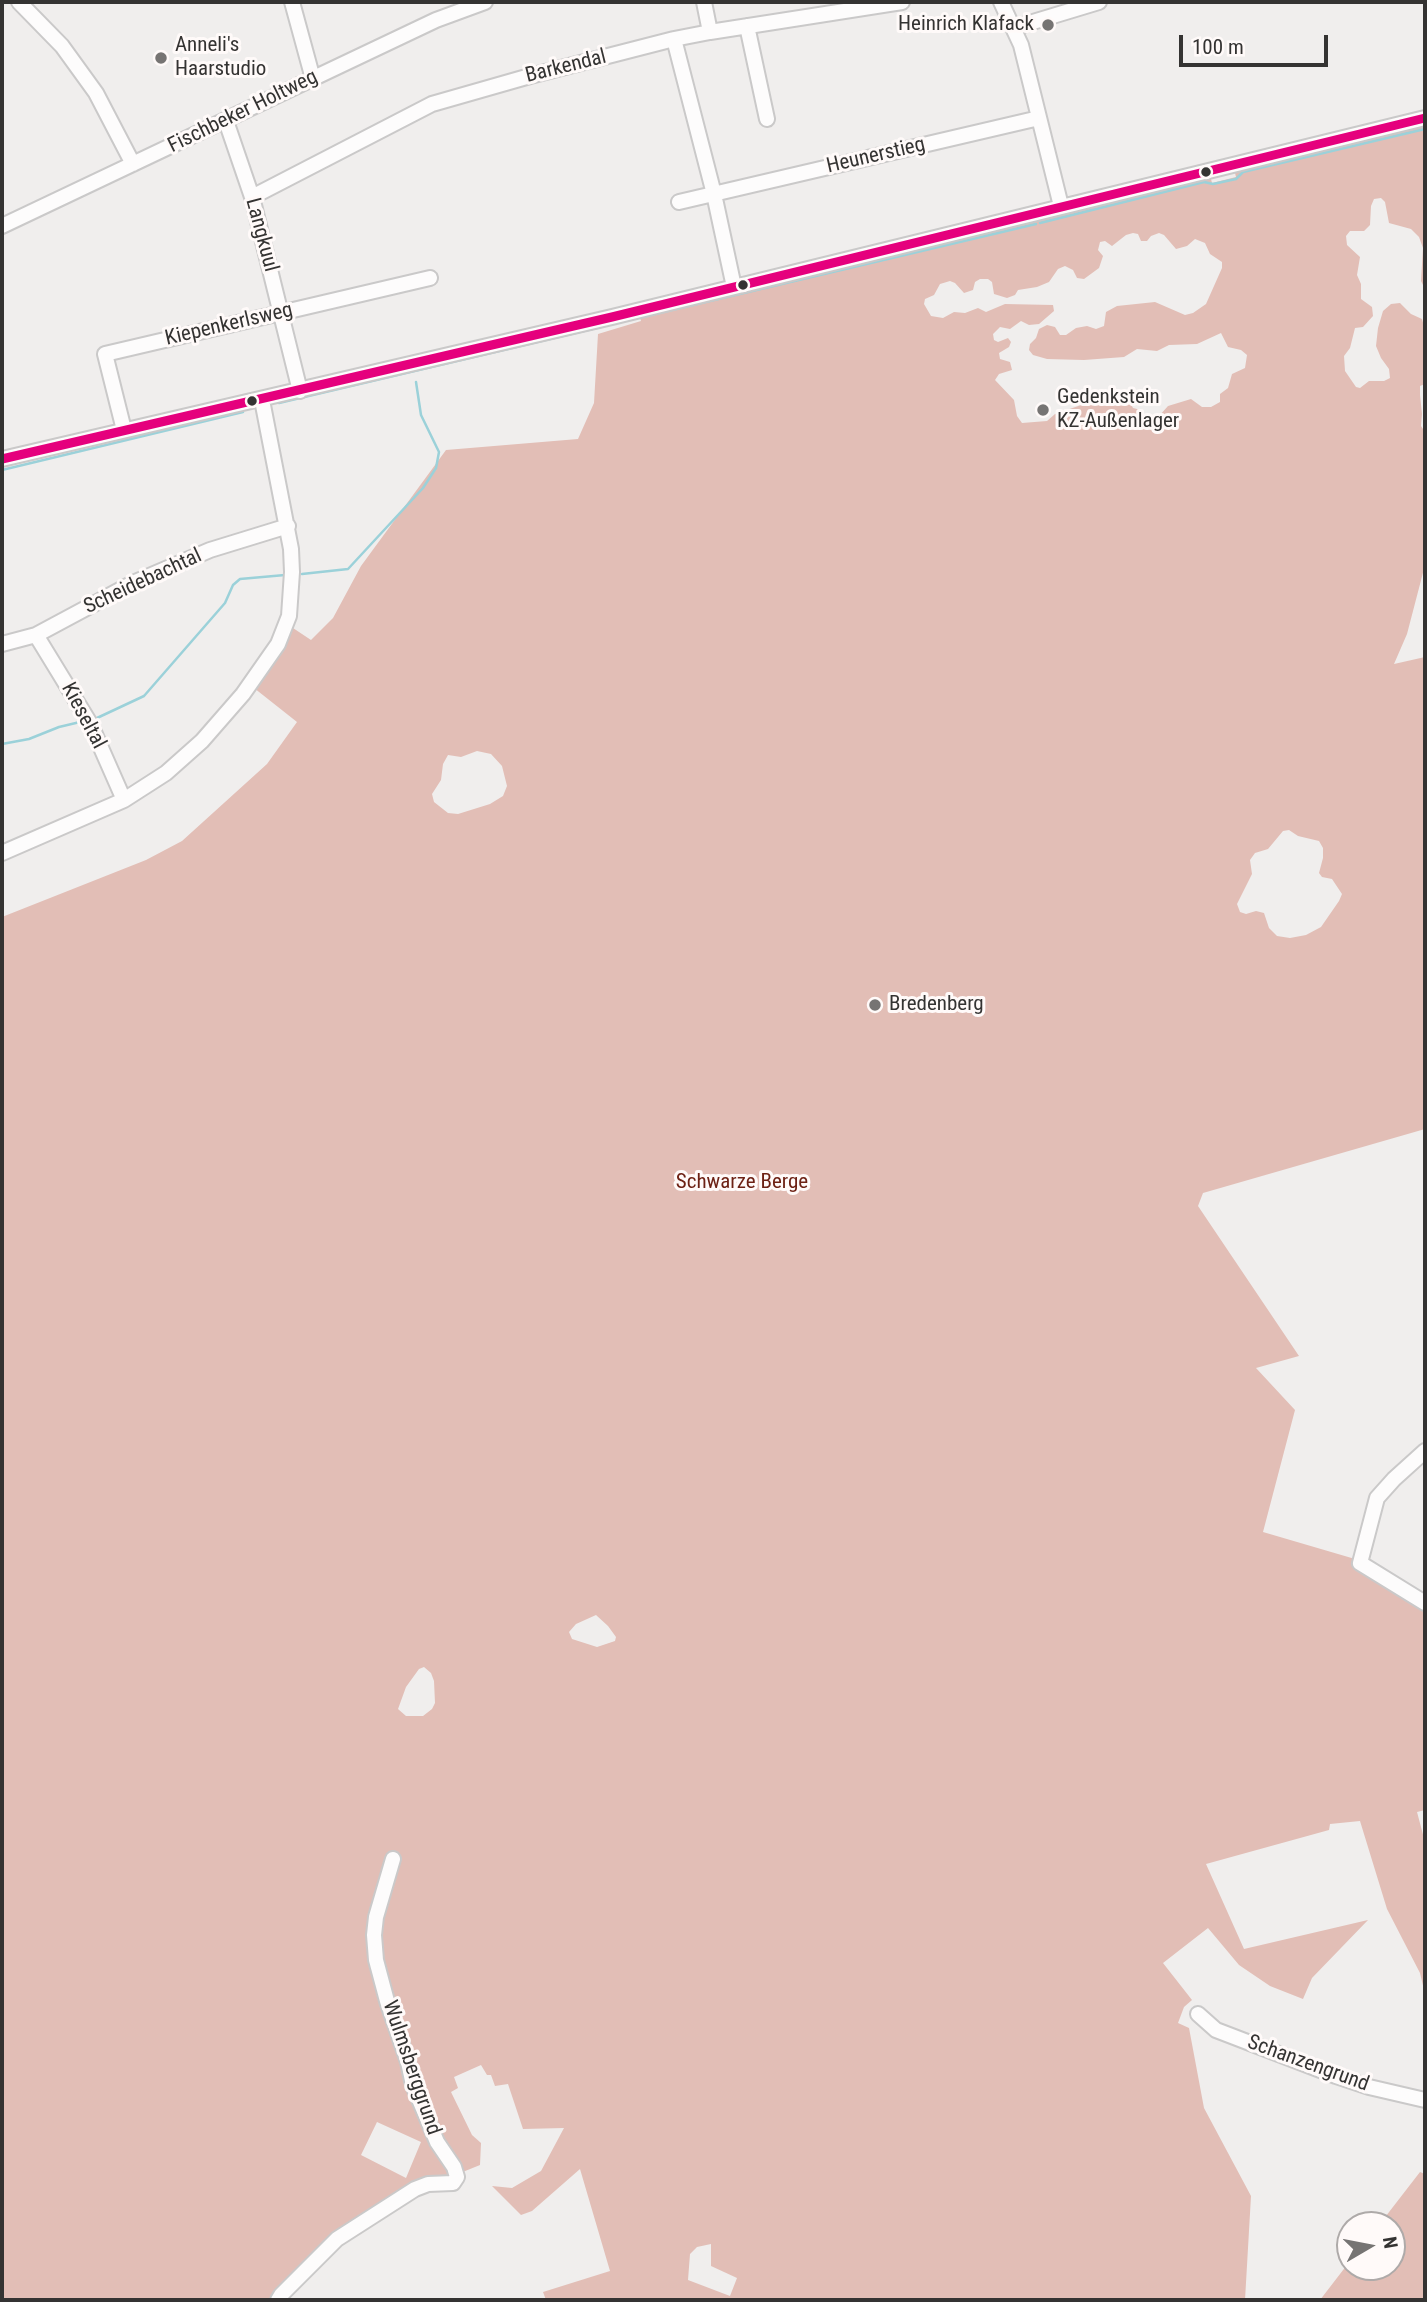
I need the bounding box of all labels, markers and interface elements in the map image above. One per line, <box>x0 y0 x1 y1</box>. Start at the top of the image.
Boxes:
place label: Heinrich Klafack <box>898 12 1034 38</box>
marker: Heinrich Klafack <box>1040 17 1056 33</box>
scale bar <box>1182 21 1331 65</box>
place label: Anneli's Haarstudio <box>175 33 266 83</box>
text: 100 m <box>1192 35 1244 59</box>
street label: Barkendal <box>523 45 609 89</box>
marker: Anneli's Haarstudio <box>153 50 169 66</box>
street label: Fischbeker Holtweg <box>164 65 322 159</box>
street label: Heunerstieg <box>824 132 928 180</box>
unlabelled marker <box>1199 165 1213 179</box>
street label: Langkuul <box>239 195 283 275</box>
unlabelled marker <box>736 278 750 292</box>
street label: Kiepenkerlsweg <box>163 298 295 352</box>
place label: Gedenkstein KZ-Außenlager <box>1057 385 1179 435</box>
unlabelled marker <box>245 394 259 408</box>
marker: Gedenkstein KZ-Außenlager <box>1035 402 1051 418</box>
street label: Scheidebachtal <box>80 544 206 620</box>
street label: Kieseltal <box>55 679 111 753</box>
place label: Bredenberg <box>889 992 984 1018</box>
marker: Bredenberg <box>867 997 883 1013</box>
park label: Schwarze Berge <box>676 1170 808 1196</box>
street label: Wulmsberggrund <box>376 1998 446 2138</box>
street label: Schanzengrund <box>1244 2030 1372 2098</box>
north arrow <box>1336 2211 1406 2281</box>
text: N <box>1378 2235 1403 2250</box>

